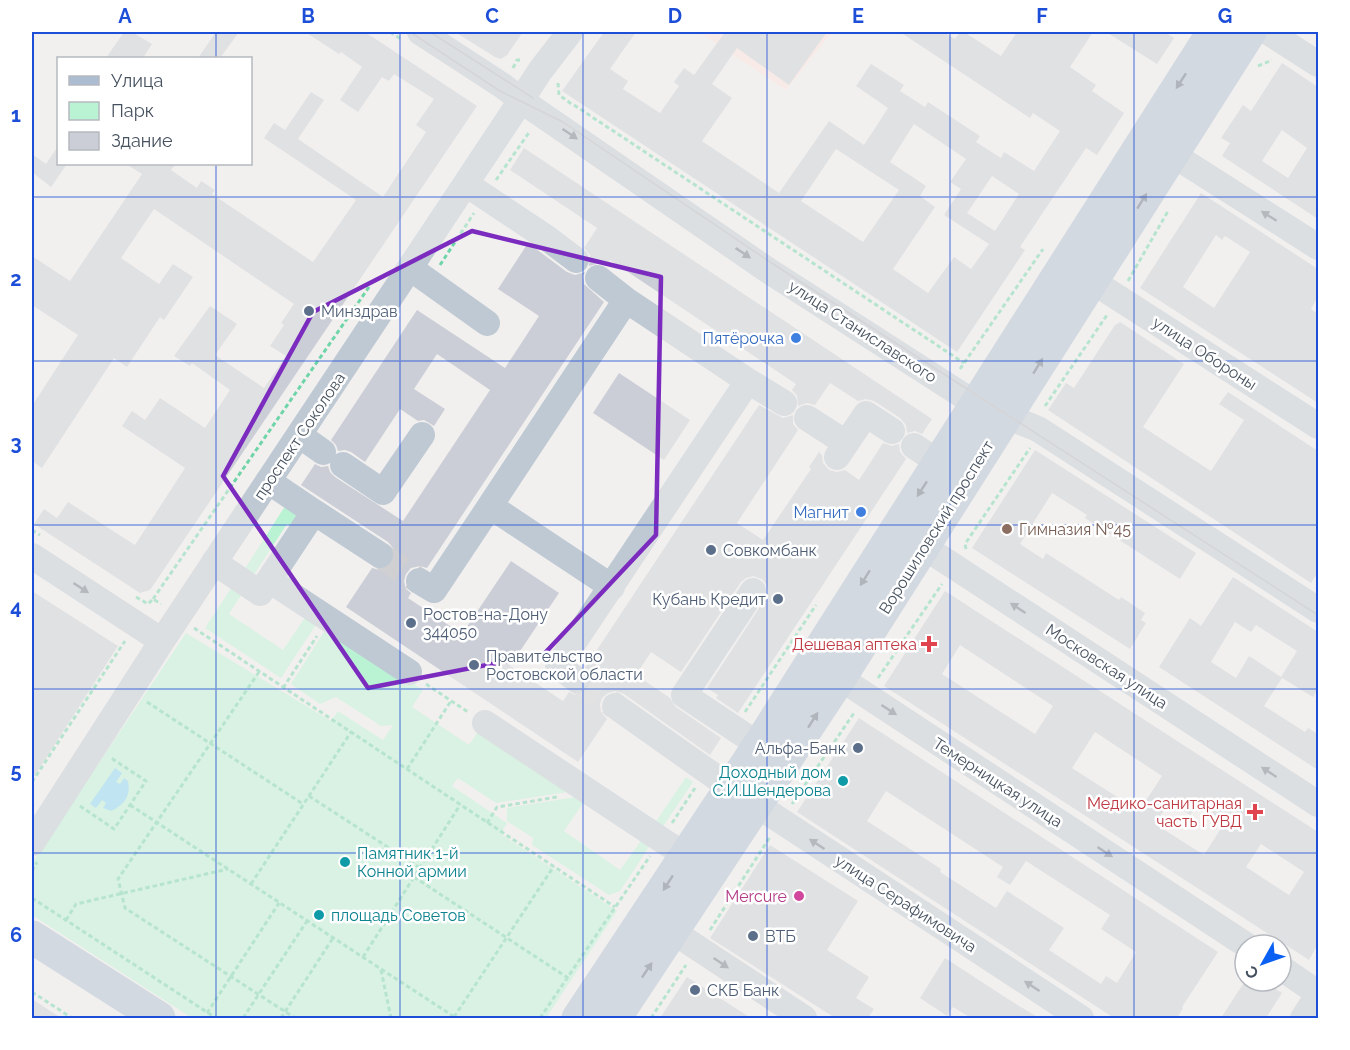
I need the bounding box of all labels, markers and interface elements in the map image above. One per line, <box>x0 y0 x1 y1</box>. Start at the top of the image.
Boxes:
text: A <box>118 4 132 28</box>
text: B <box>301 4 315 28</box>
text: C <box>485 4 499 28</box>
text: D <box>668 4 682 28</box>
text: E <box>852 4 864 28</box>
text: F <box>1036 4 1048 28</box>
text: G <box>1218 4 1232 28</box>
legend <box>57 57 252 165</box>
text: Улица <box>111 70 163 91</box>
one-way arrow <box>1176 72 1187 89</box>
text: Парк <box>111 100 154 121</box>
text: 1 <box>11 103 21 127</box>
one-way arrow <box>561 128 577 140</box>
text: Здание <box>111 130 173 151</box>
one-way arrow <box>1137 193 1148 209</box>
one-way arrow <box>1261 211 1277 222</box>
one-way arrow <box>735 247 751 258</box>
text: 2 <box>10 267 22 291</box>
street label: улица Станиславского <box>785 276 940 386</box>
place label: Минздрав <box>321 302 398 321</box>
marker: Минздрав <box>302 304 316 318</box>
street label: улица Обороны <box>1149 313 1260 394</box>
place label: Пятёрочка <box>703 329 784 348</box>
marker: Пятёрочка <box>789 331 803 345</box>
one-way arrow <box>1033 358 1044 374</box>
street label: проспект Соколова <box>250 369 349 504</box>
text: 3 <box>10 431 22 455</box>
street label: Ворошиловский проспект <box>875 437 998 617</box>
one-way arrow <box>917 481 928 497</box>
place label: Магнит <box>793 503 849 522</box>
marker: Магнит <box>854 505 868 519</box>
place label: Гимназия №45 <box>1019 520 1131 539</box>
marker: Гимназия №45 <box>1000 522 1014 536</box>
place label: Совкомбанк <box>723 541 817 560</box>
marker: Совкомбанк <box>704 543 718 557</box>
one-way arrow <box>859 570 870 586</box>
one-way arrow <box>72 582 88 594</box>
place label: Кубань Кредит <box>652 590 766 609</box>
marker: Кубань Кредит <box>771 592 785 606</box>
text: 4 <box>10 595 22 619</box>
one-way arrow <box>1010 603 1026 614</box>
place label: Ростов-на-Дону 344050 <box>423 605 548 642</box>
marker: Ростов-на-Дону 344050 <box>404 616 418 630</box>
street label: Московская улица <box>1042 620 1171 713</box>
place label: Дешевая аптека <box>792 635 917 654</box>
marker: Дешевая аптека <box>922 637 936 651</box>
place label: Правительство Ростовской области <box>486 647 643 684</box>
marker: Правительство Ростовской области <box>467 658 481 672</box>
one-way arrow <box>881 704 897 716</box>
one-way arrow <box>807 712 818 728</box>
street label: Темерницкая улица <box>930 734 1066 831</box>
place label: Альфа-Банк <box>755 739 846 758</box>
marker: Альфа-Банк <box>851 741 865 755</box>
text: 5 <box>10 759 22 783</box>
place label: Доходный дом С.И.Шендерова <box>713 763 831 800</box>
one-way arrow <box>1262 766 1278 778</box>
marker: Доходный дом С.И.Шендерова <box>836 774 850 788</box>
place label: Медико-санитарная часть ГУВД <box>1087 794 1242 831</box>
marker: Медико-санитарная часть ГУВД <box>1246 803 1264 821</box>
one-way arrow <box>809 838 825 850</box>
place label: Памятник 1-й Конной армии <box>357 844 467 881</box>
one-way arrow <box>1097 846 1113 857</box>
street label: улица Серафимовича <box>831 851 980 956</box>
marker: Памятник 1-й Конной армии <box>338 855 352 869</box>
one-way arrow <box>663 875 674 891</box>
place label: Mercure <box>725 887 787 906</box>
marker: Mercure <box>792 889 806 903</box>
place label: площадь Советов <box>331 906 466 925</box>
marker: площадь Советов <box>312 908 326 922</box>
text: 6 <box>10 923 22 947</box>
place label: ВТБ <box>765 927 796 946</box>
marker: ВТБ <box>746 929 760 943</box>
north arrow <box>1233 933 1293 993</box>
one-way arrow <box>713 958 729 969</box>
one-way arrow <box>641 962 653 978</box>
text: С <box>1241 962 1263 983</box>
place label: СКБ Банк <box>707 981 779 1000</box>
one-way arrow <box>1024 981 1040 992</box>
marker: СКБ Банк <box>688 983 702 997</box>

